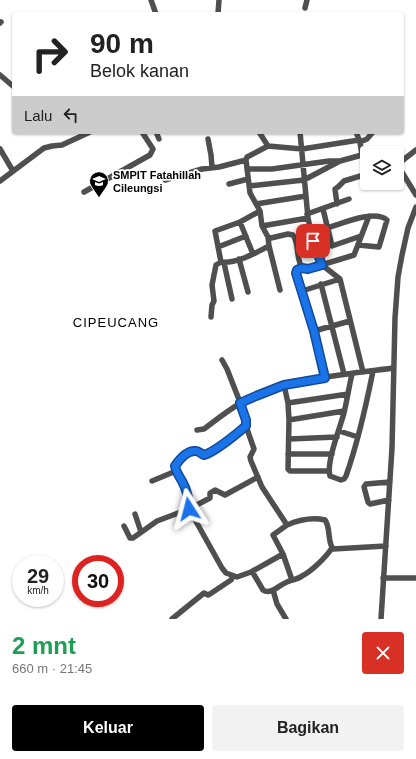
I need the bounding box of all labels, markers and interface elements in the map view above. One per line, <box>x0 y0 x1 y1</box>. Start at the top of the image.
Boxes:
icon: right <box>24 28 76 80</box>
text: 90 m <box>90 28 154 59</box>
text: Belok kanan <box>90 61 189 81</box>
icon: left <box>60 104 82 126</box>
text: Lalu <box>24 107 52 124</box>
map controls <box>360 146 404 190</box>
button: layers <box>360 146 404 190</box>
place label: SMPIT Fatahillah Cileungsi <box>113 169 201 194</box>
school or university icon: SMPIT Fatahillah Cileungsi <box>88 170 110 198</box>
pin <box>296 224 330 258</box>
icon: arrive <box>302 230 324 252</box>
district label: CIPEUCANG <box>73 315 159 330</box>
position arrow <box>168 488 210 530</box>
speed limit sign: 30 <box>72 555 124 607</box>
text: 29 <box>27 565 49 587</box>
text: km/h <box>27 585 49 596</box>
text: 2 mnt <box>12 632 76 659</box>
button: close <box>362 632 404 674</box>
text: 660 m · 21:45 <box>12 661 92 676</box>
button: Keluar <box>12 705 204 751</box>
button: Bagikan <box>212 705 404 751</box>

